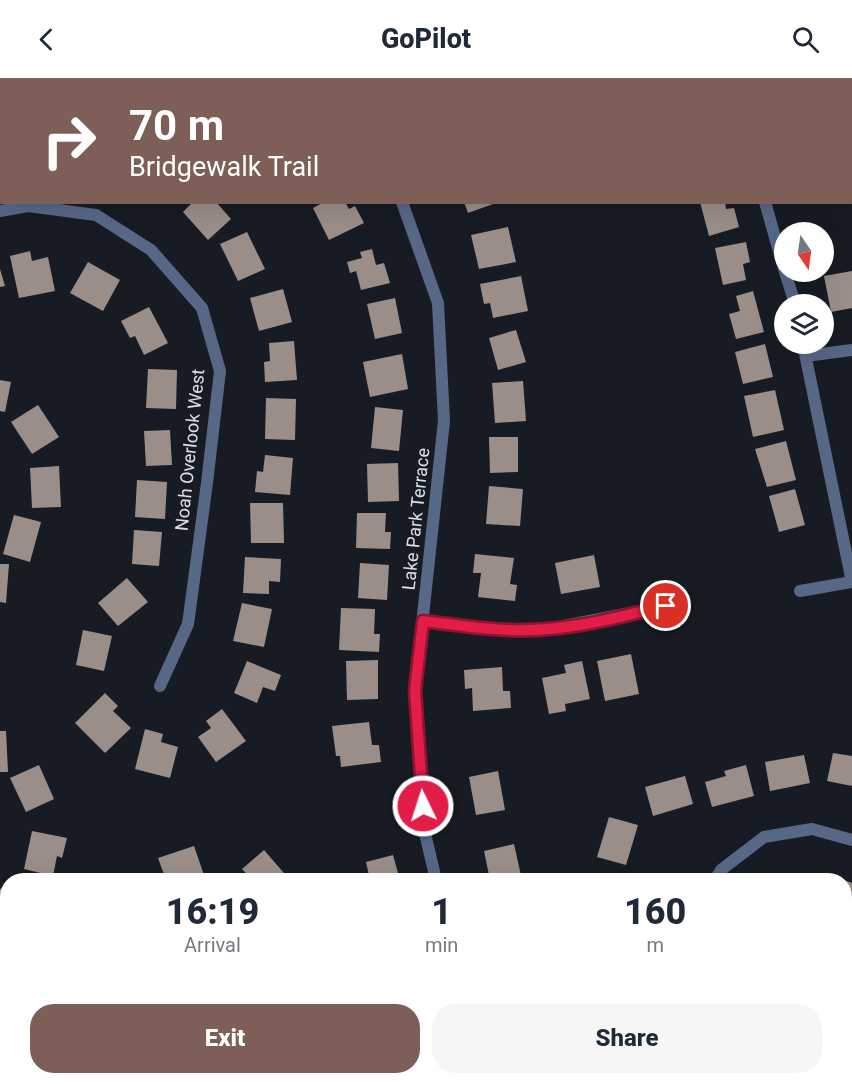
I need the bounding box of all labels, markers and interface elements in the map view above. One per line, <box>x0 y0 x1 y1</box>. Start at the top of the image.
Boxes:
icon: back <box>30 23 63 56</box>
text: GoPilot <box>381 23 471 55</box>
icon: search <box>789 23 822 56</box>
text: 70 m <box>129 101 224 150</box>
icon: right <box>30 102 108 180</box>
text: Bridgewalk Trail <box>129 151 319 183</box>
north arrow <box>774 222 834 282</box>
map controls <box>774 222 834 354</box>
button: layers <box>774 294 834 354</box>
street label: Noah Overlook West <box>171 368 208 532</box>
street label: Lake Park Terrace <box>398 447 433 591</box>
pin <box>640 580 691 631</box>
icon: arrive <box>649 589 682 622</box>
position arrow <box>391 774 455 838</box>
text: 16:19 <box>166 891 259 933</box>
text: 1 <box>431 891 452 933</box>
text: 160 <box>624 891 686 933</box>
text: Arrival <box>184 933 241 957</box>
text: min <box>425 933 458 957</box>
text: m <box>646 933 664 957</box>
button: Exit <box>30 1004 420 1073</box>
button: Share <box>432 1004 822 1073</box>

